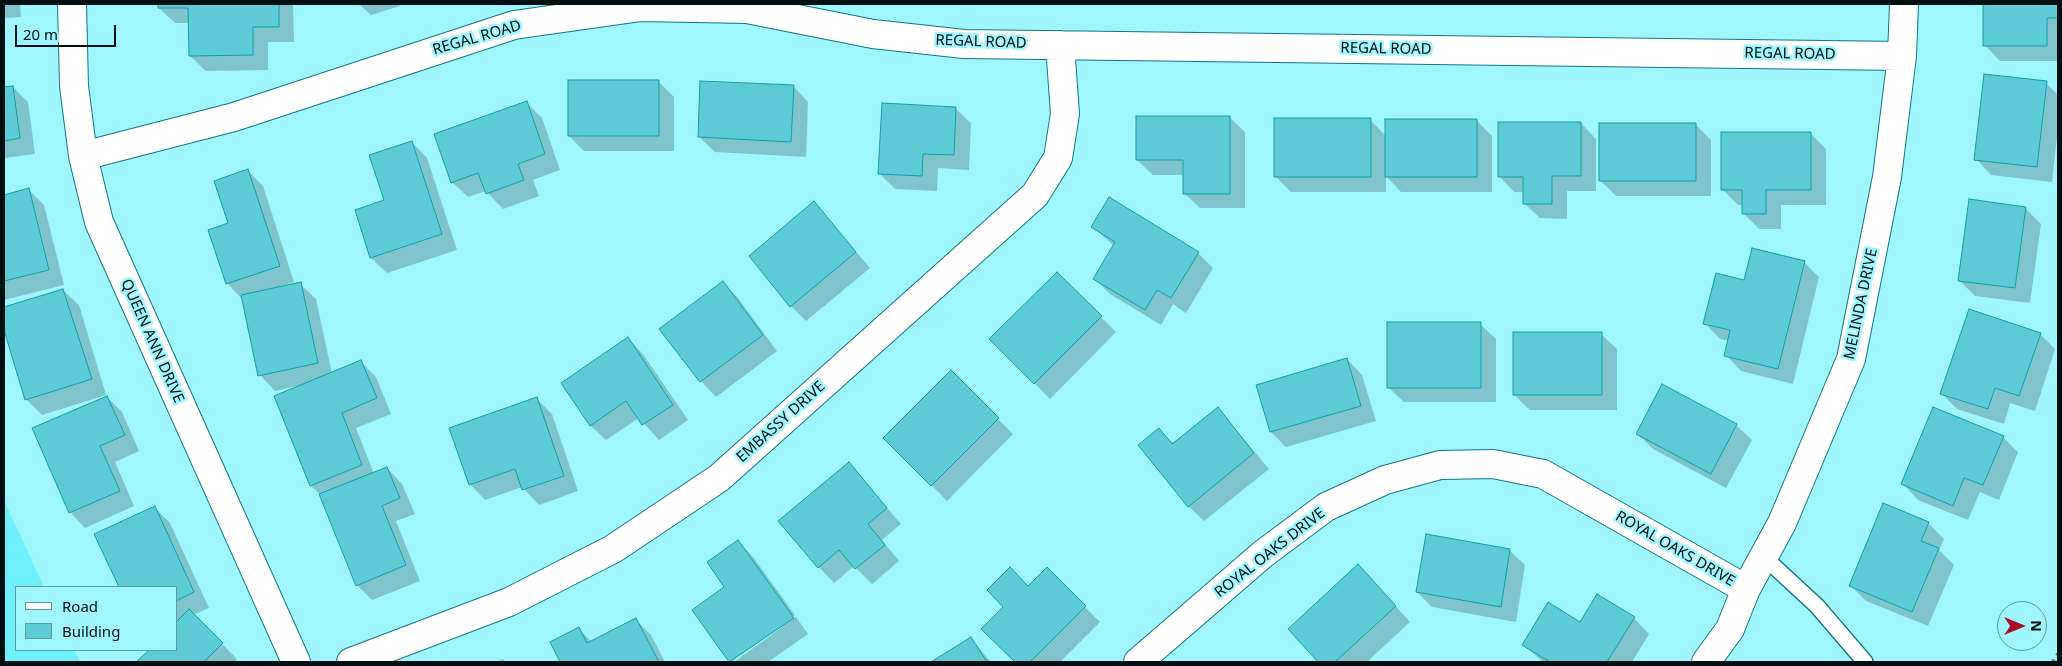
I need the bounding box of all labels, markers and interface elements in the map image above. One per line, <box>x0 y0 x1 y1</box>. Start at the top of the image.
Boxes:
scale bar <box>18 15 119 47</box>
street label: REGAL ROAD <box>431 17 523 59</box>
text: 20 m <box>23 24 58 44</box>
street label: REGAL ROAD <box>935 31 1027 53</box>
street label: REGAL ROAD <box>1340 39 1432 59</box>
street label: REGAL ROAD <box>1744 44 1836 64</box>
street label: MELINDA DRIVE <box>1840 247 1882 361</box>
street label: QUEEN ANN DRIVE <box>117 276 187 406</box>
street label: EMBASSY DRIVE <box>733 378 829 466</box>
street label: ROYAL OAKS DRIVE <box>1211 504 1329 602</box>
street label: ROYAL OAKS DRIVE <box>1612 507 1738 591</box>
legend <box>15 586 178 651</box>
text: Road <box>62 596 98 616</box>
north arrow <box>1997 601 2047 651</box>
text: N <box>2027 620 2046 632</box>
text: Building <box>62 621 120 641</box>

